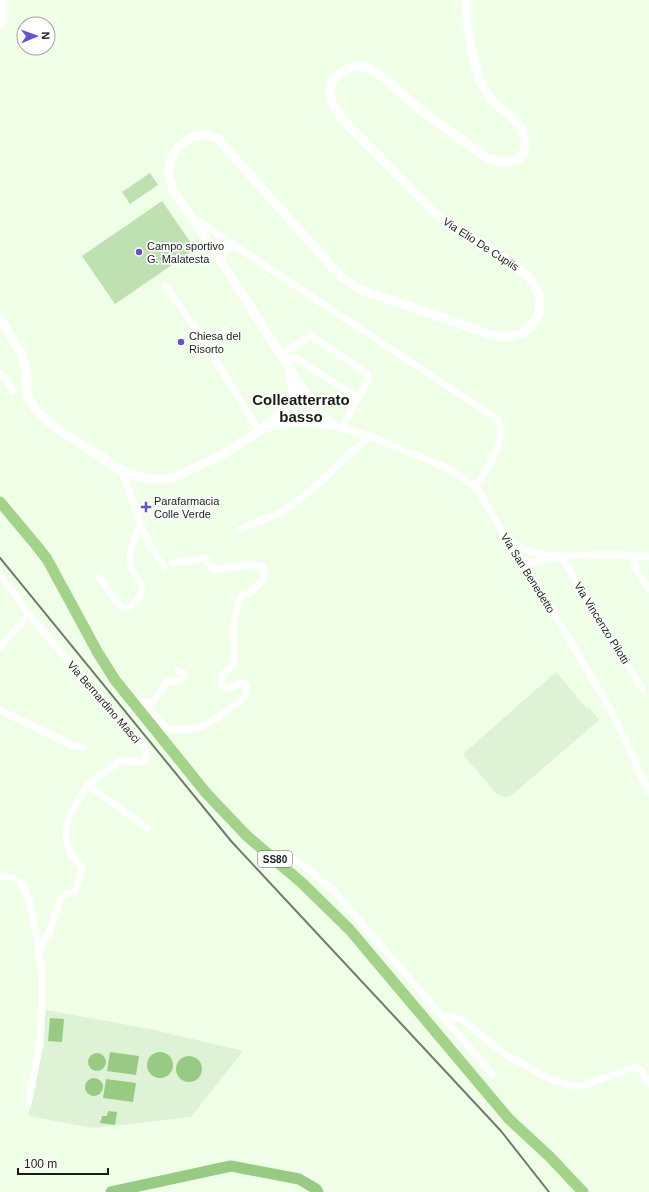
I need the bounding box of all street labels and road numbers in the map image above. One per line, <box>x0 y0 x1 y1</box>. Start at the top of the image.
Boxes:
street label: Via Elio De Cupiis <box>441 215 522 273</box>
street label: Via San Benedetto <box>499 531 557 615</box>
street label: Via Vincenzo Pilotti <box>572 580 632 666</box>
street label: Via Bernardino Masci <box>65 659 143 745</box>
road number: SS80 <box>258 851 292 867</box>

